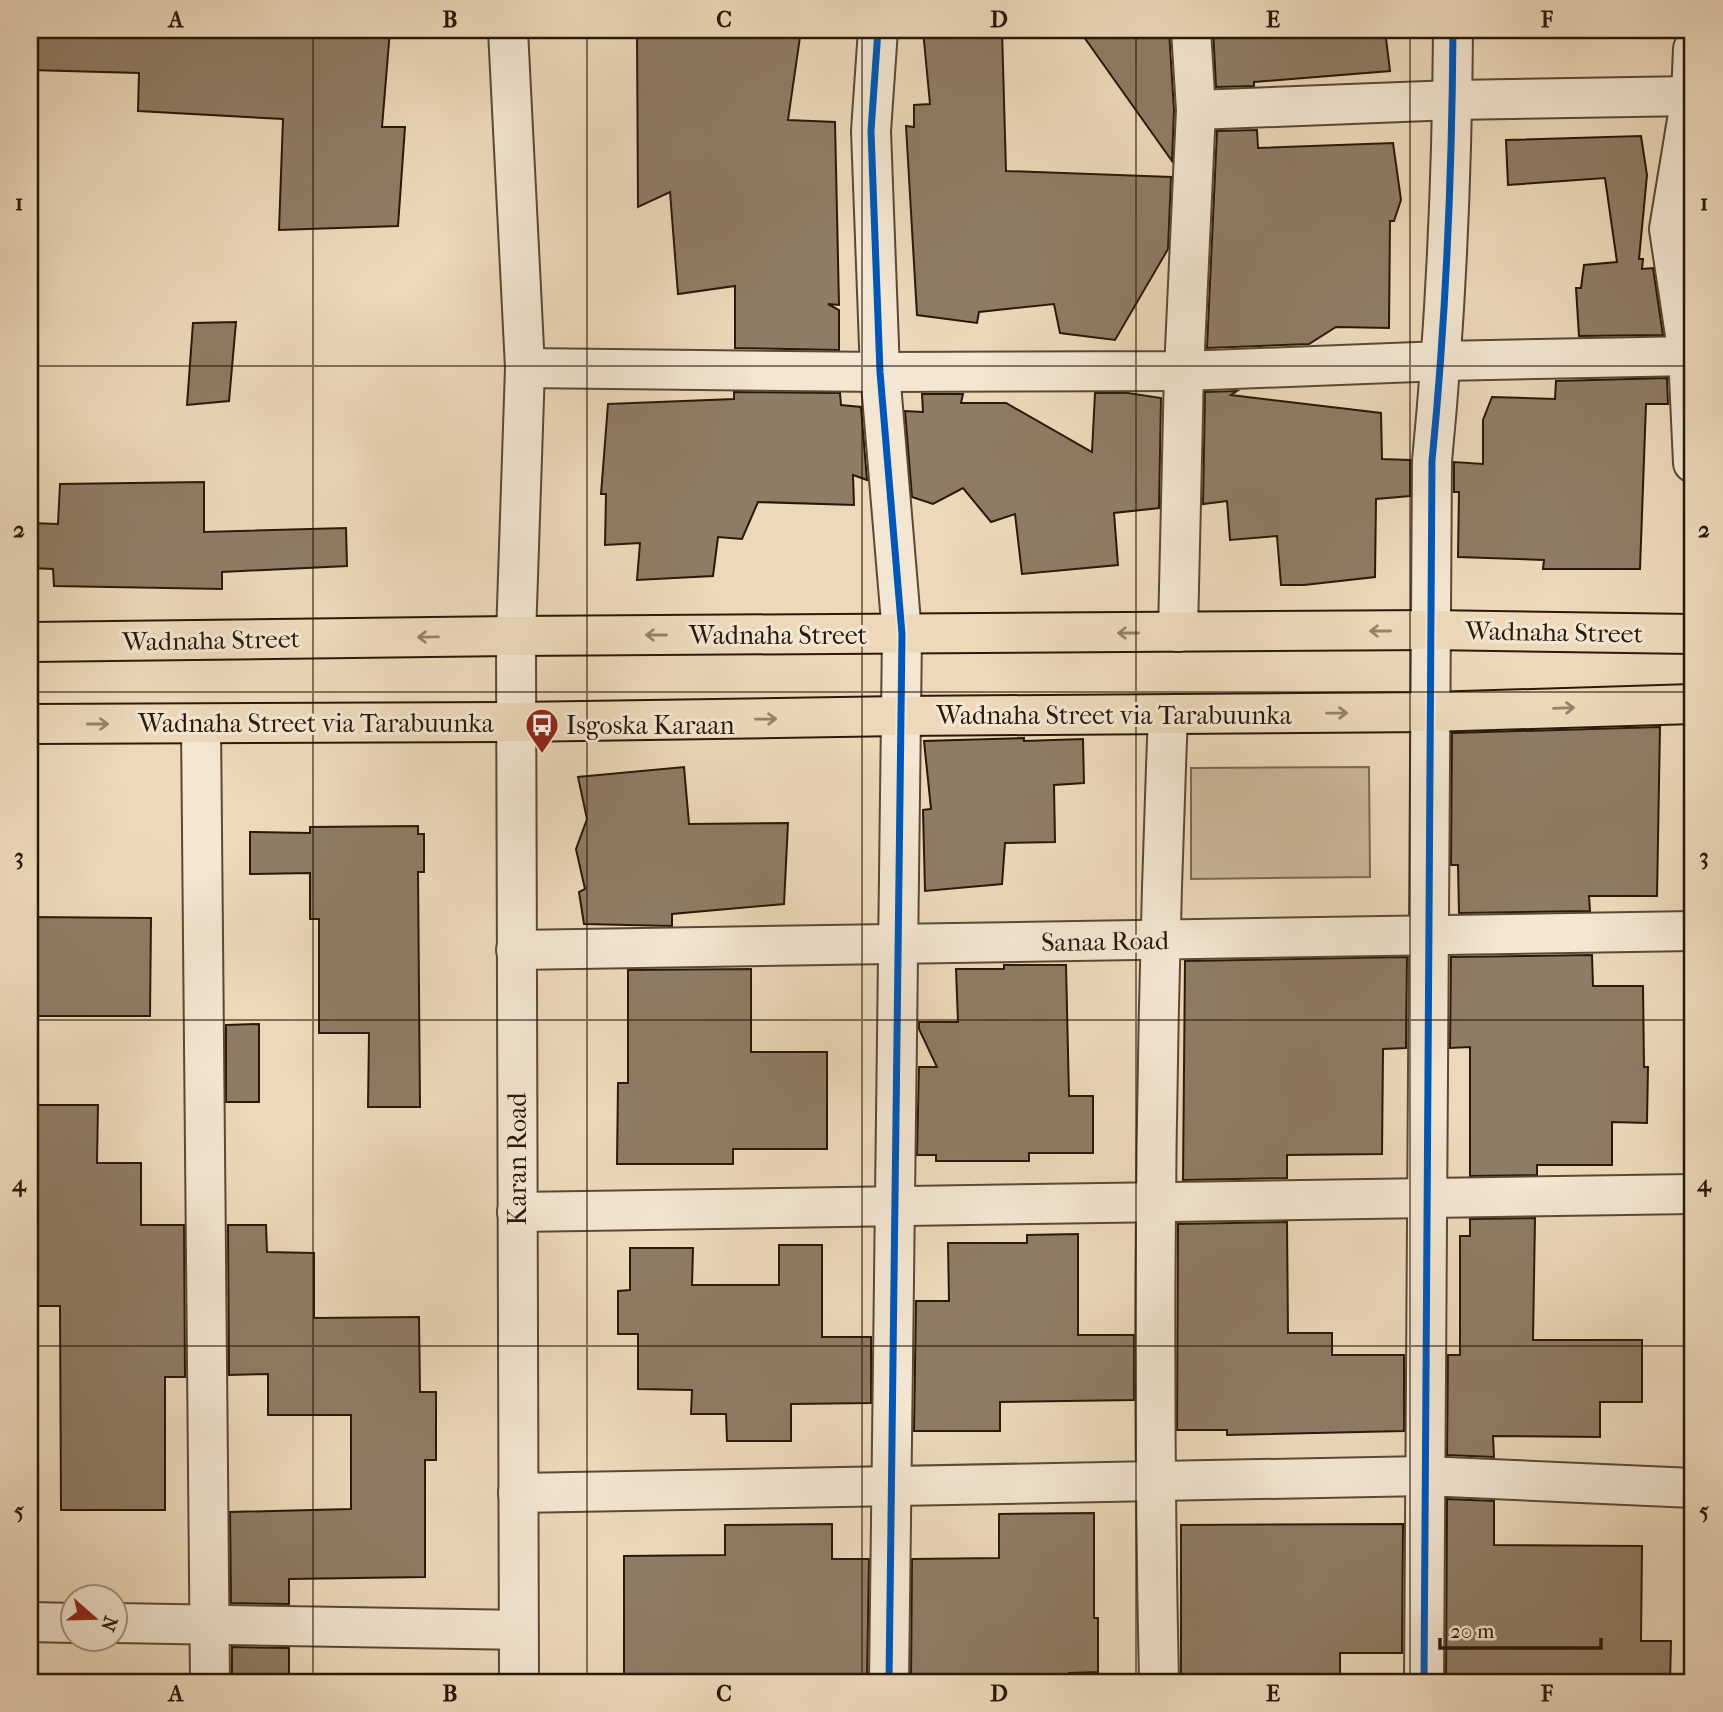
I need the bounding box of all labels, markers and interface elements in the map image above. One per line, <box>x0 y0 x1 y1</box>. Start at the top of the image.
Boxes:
text: A <box>167 6 185 33</box>
text: B <box>443 6 458 33</box>
text: C <box>716 6 732 33</box>
text: D <box>990 6 1008 33</box>
text: E <box>1266 6 1280 33</box>
text: F <box>1540 6 1554 33</box>
text: 1 <box>15 189 23 216</box>
text: 1 <box>1700 189 1708 216</box>
text: 2 <box>13 516 25 543</box>
text: 2 <box>1698 516 1710 543</box>
street label: Wadnaha Street <box>1464 615 1644 650</box>
street label: Wadnaha Street <box>688 620 868 651</box>
street label: Wadnaha Street <box>121 623 301 658</box>
one-way arrow <box>1369 624 1392 638</box>
one-way arrow <box>1117 626 1140 639</box>
one-way arrow <box>644 628 667 642</box>
one-way arrow <box>417 630 440 644</box>
street label: Wadnaha Street via Tarabuunka <box>935 700 1293 731</box>
one-way arrow <box>1553 702 1576 715</box>
bus stop icon: Isgoska Karaan <box>523 706 561 755</box>
one-way arrow <box>1325 706 1348 720</box>
street label: Wadnaha Street via Tarabuunka <box>137 708 495 739</box>
place label: Isgoska Karaan <box>566 710 735 741</box>
one-way arrow <box>755 712 778 725</box>
one-way arrow <box>86 717 109 731</box>
text: 3 <box>14 843 24 870</box>
text: 3 <box>1699 843 1709 870</box>
street label: Sanaa Road <box>1041 925 1170 958</box>
street label: Karan Road <box>502 1092 533 1225</box>
text: 4 <box>11 1170 27 1197</box>
text: 4 <box>1696 1170 1712 1197</box>
text: 5 <box>14 1497 24 1524</box>
text: 5 <box>1699 1497 1709 1524</box>
north arrow <box>60 1582 130 1652</box>
scale bar <box>1440 1607 1600 1651</box>
text: N <box>96 1613 122 1635</box>
text: 20 m <box>1450 1619 1495 1643</box>
text: A <box>167 1680 185 1707</box>
text: B <box>443 1680 458 1707</box>
text: C <box>716 1680 732 1707</box>
text: D <box>990 1680 1008 1707</box>
text: E <box>1266 1680 1280 1707</box>
text: F <box>1540 1680 1554 1707</box>

